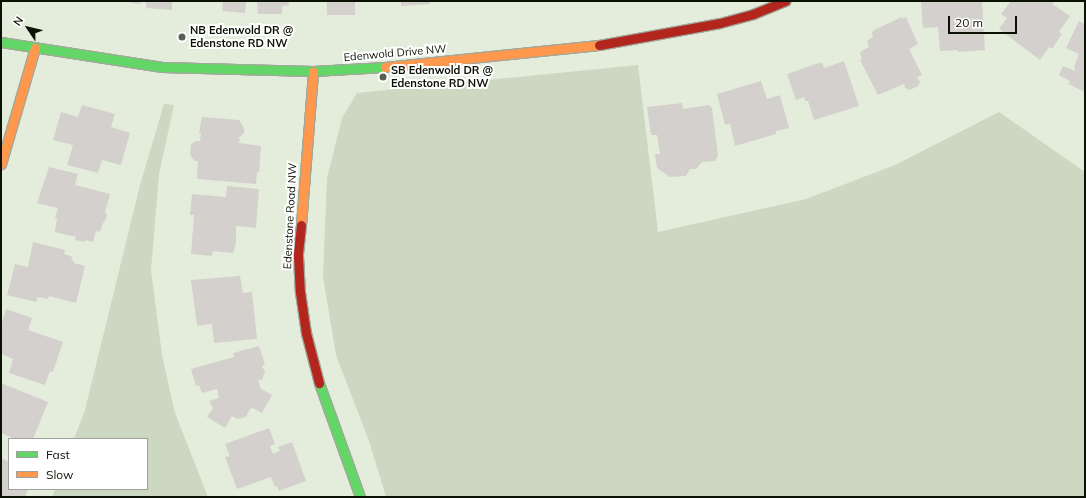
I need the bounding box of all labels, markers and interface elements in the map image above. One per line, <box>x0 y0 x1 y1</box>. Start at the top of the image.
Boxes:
north arrow <box>8 8 48 48</box>
scale bar <box>950 8 1019 34</box>
text: N <box>10 14 26 29</box>
text: 20 m <box>955 15 983 30</box>
place label: NB Edenwold DR @ Edenstone RD NW <box>190 24 293 50</box>
marker: NB Edenwold DR @ Edenstone RD NW <box>177 32 187 42</box>
street label: Edenwold Drive NW <box>343 42 447 64</box>
place label: SB Edenwold DR @ Edenstone RD NW <box>391 64 493 90</box>
marker: SB Edenwold DR @ Edenstone RD NW <box>378 72 388 82</box>
street label: Edenstone Road NW <box>281 162 299 270</box>
legend <box>8 438 148 490</box>
text: Fast <box>46 447 70 462</box>
text: Slow <box>46 467 74 482</box>

